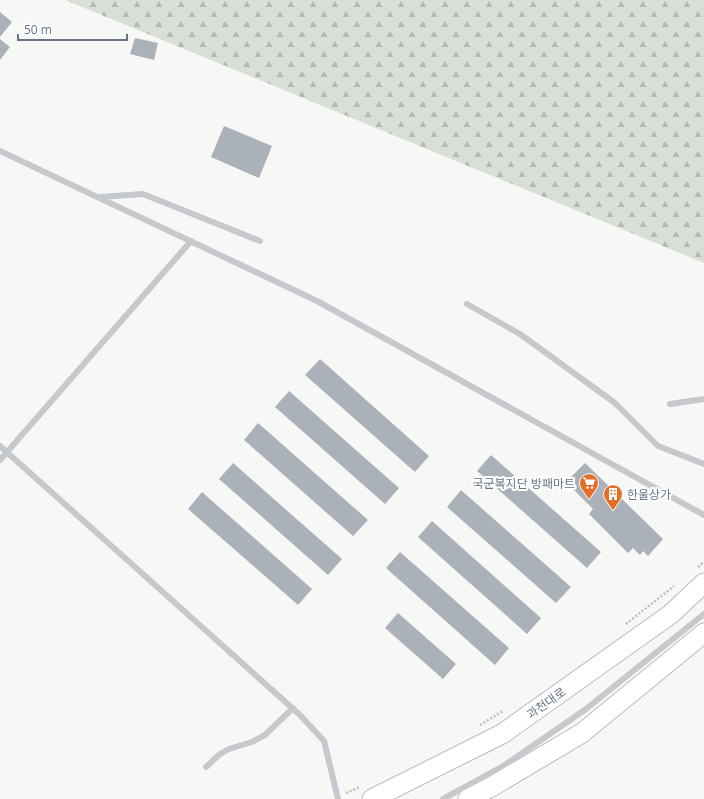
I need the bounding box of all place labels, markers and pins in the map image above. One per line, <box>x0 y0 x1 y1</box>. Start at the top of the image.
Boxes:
supermarket icon: 국군복지단 방패마트 <box>578 472 600 500</box>
place label: 국군복지단 방패마트 <box>473 475 575 492</box>
building icon: 한울상가 <box>602 483 624 511</box>
place label: 한울상가 <box>627 486 671 503</box>

